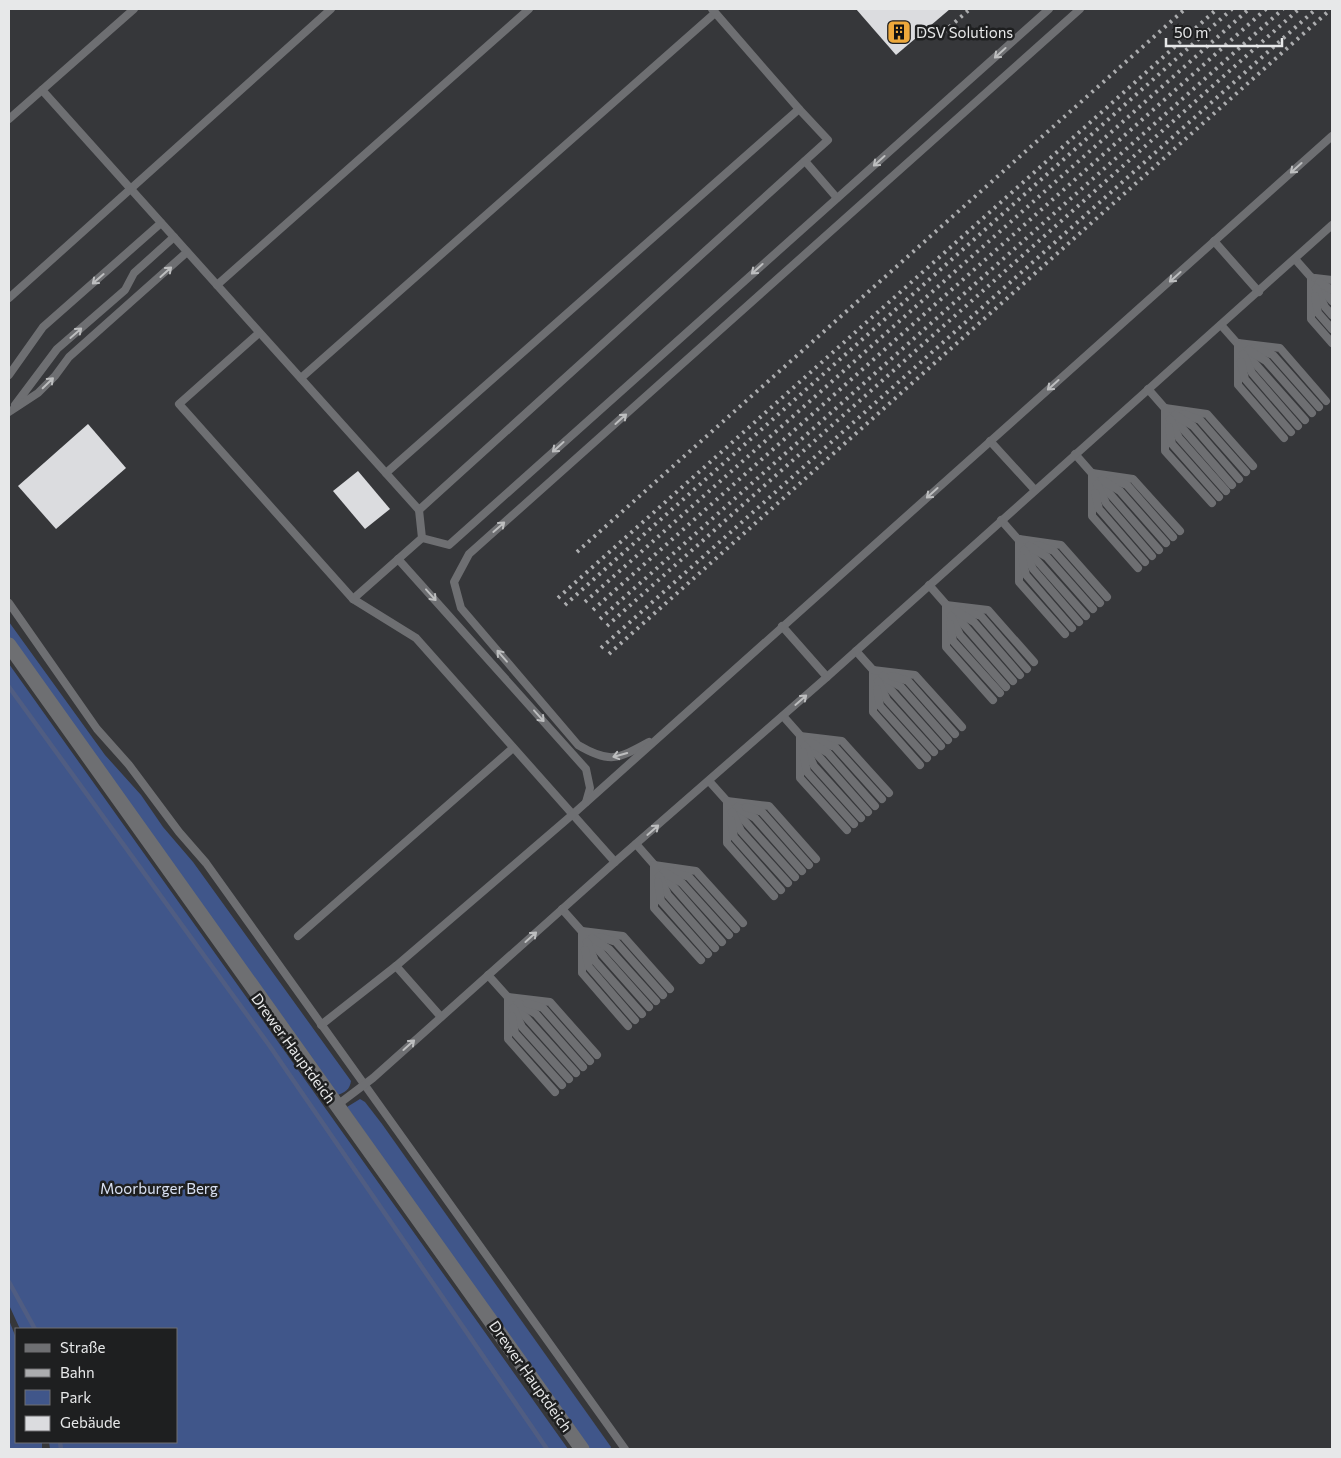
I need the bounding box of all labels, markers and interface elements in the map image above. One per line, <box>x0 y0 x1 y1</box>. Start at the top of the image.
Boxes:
scale bar <box>1166 15 1282 47</box>
building icon: DSV Solutions <box>886 19 912 45</box>
place label: DSV Solutions <box>916 23 1013 41</box>
text: 50 m <box>1174 23 1208 41</box>
one-way arrow <box>993 47 1006 59</box>
one-way arrow <box>872 155 885 167</box>
one-way arrow <box>1289 163 1302 174</box>
one-way arrow <box>751 263 764 275</box>
one-way arrow <box>159 266 172 277</box>
one-way arrow <box>1168 271 1181 282</box>
one-way arrow <box>92 273 105 284</box>
one-way arrow <box>69 327 82 339</box>
one-way arrow <box>42 377 54 389</box>
one-way arrow <box>1047 379 1060 390</box>
one-way arrow <box>614 414 627 425</box>
one-way arrow <box>551 442 564 453</box>
one-way arrow <box>925 487 938 499</box>
one-way arrow <box>493 522 506 533</box>
one-way arrow <box>425 589 436 602</box>
one-way arrow <box>496 650 508 663</box>
one-way arrow <box>795 694 808 706</box>
one-way arrow <box>533 710 545 723</box>
one-way arrow <box>612 751 628 760</box>
one-way arrow <box>646 824 659 835</box>
one-way arrow <box>524 931 537 943</box>
street label: Drewer Hauptdeich <box>248 989 340 1107</box>
one-way arrow <box>403 1040 416 1051</box>
park label: Moorburger Berg <box>100 1179 218 1197</box>
street label: Drewer Hauptdeich <box>486 1317 576 1435</box>
legend <box>15 1328 178 1443</box>
text: Straße <box>60 1338 106 1356</box>
text: Bahn <box>60 1363 95 1381</box>
text: Park <box>60 1388 91 1406</box>
text: Gebäude <box>60 1413 121 1431</box>

